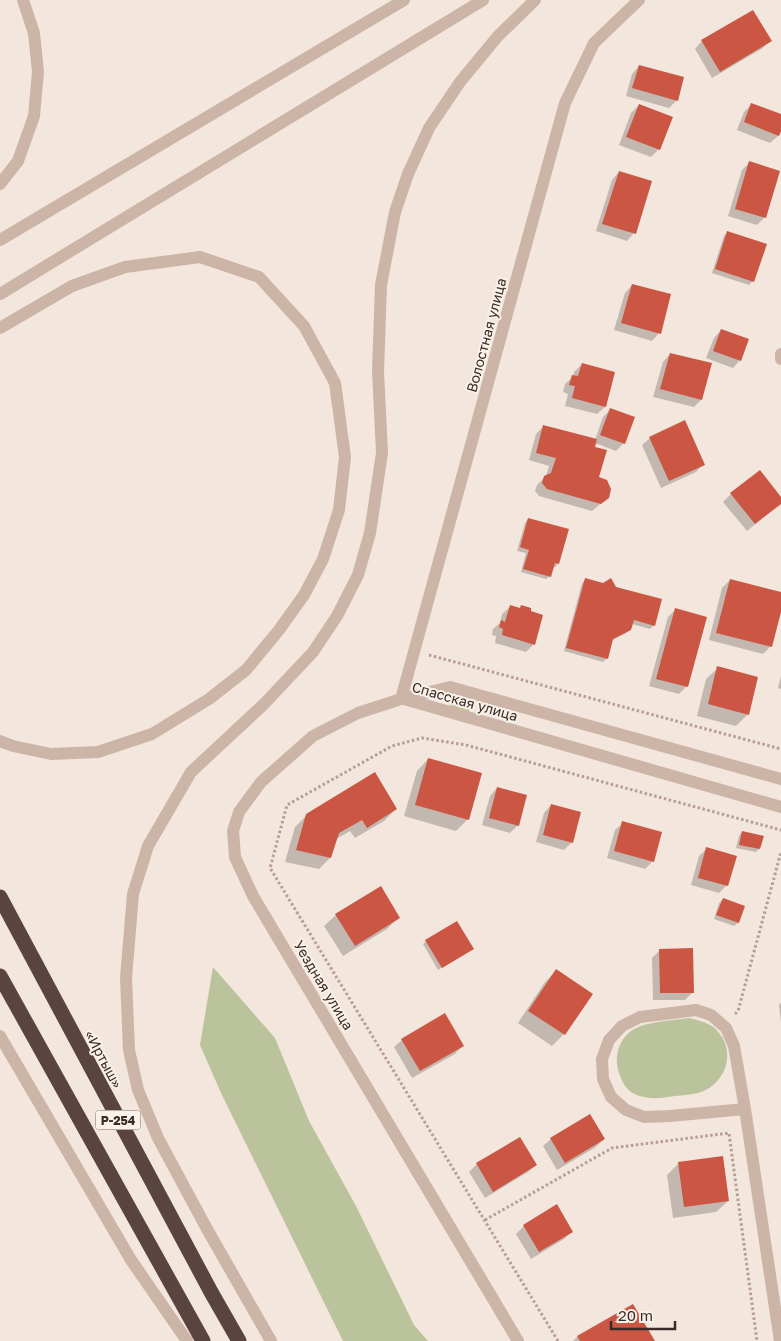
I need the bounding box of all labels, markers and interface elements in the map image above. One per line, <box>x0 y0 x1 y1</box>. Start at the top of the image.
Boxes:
street label: Волостная улица <box>463 276 509 394</box>
street label: Спасская улица <box>410 678 520 724</box>
street label: Уездная улица <box>291 937 357 1033</box>
street label: «Иртыш» <box>82 1027 126 1091</box>
road number: Р-254 <box>96 1110 140 1130</box>
scale bar <box>611 1298 675 1330</box>
text: 20 m <box>618 1306 653 1324</box>

